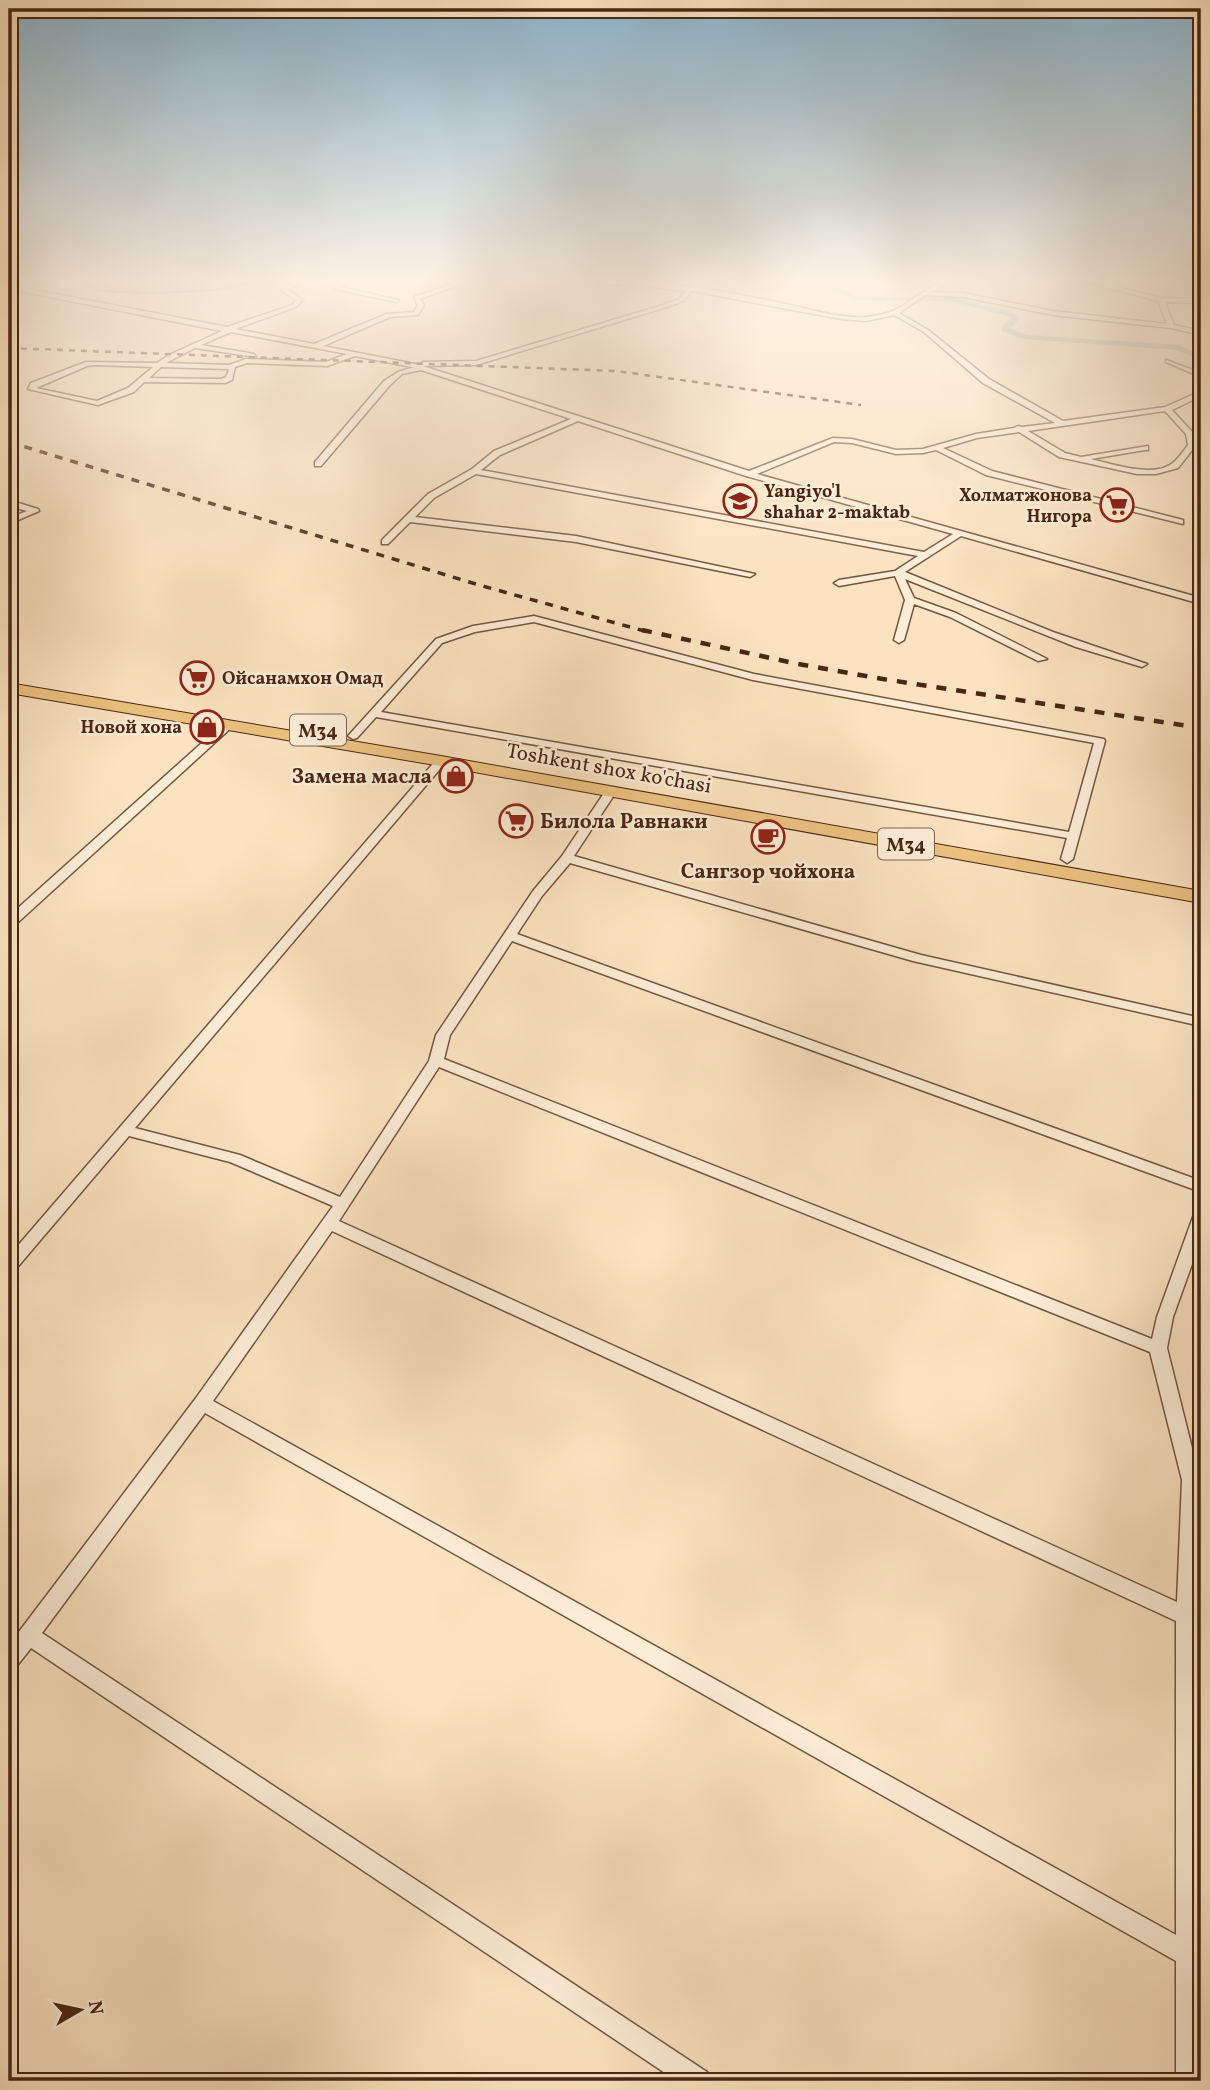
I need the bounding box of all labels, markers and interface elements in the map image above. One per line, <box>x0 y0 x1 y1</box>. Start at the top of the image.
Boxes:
place label: Yangiyo'l shahar 2-maktab <box>764 480 910 526</box>
school or university icon: Yangiyo'l shahar 2-maktab <box>721 482 759 520</box>
place label: Холматжонова Нигора <box>959 484 1092 530</box>
supermarket icon: Холматжонова Нигора <box>1098 486 1136 524</box>
supermarket icon: Ойсанамхон Омад <box>178 659 216 697</box>
place label: Ойсанамхон Омад <box>222 667 383 692</box>
shop icon: Новой хона <box>188 708 226 746</box>
road number: M34 <box>290 715 346 746</box>
place label: Новой хона <box>80 716 182 741</box>
street label: Toshkent shox ko'chasi <box>504 737 714 802</box>
shop icon: Замена масла <box>437 757 475 795</box>
place label: Замена масла <box>292 763 432 792</box>
supermarket icon: Билола Равнаки <box>497 802 535 840</box>
place label: Билола Равнаки <box>540 808 708 837</box>
cafe icon: Сангзор чойхона <box>749 818 787 856</box>
road number: M34 <box>878 828 934 860</box>
place label: Сангзор чойхона <box>681 858 855 887</box>
north arrow <box>46 1974 116 2044</box>
text: N <box>81 1999 109 2017</box>

